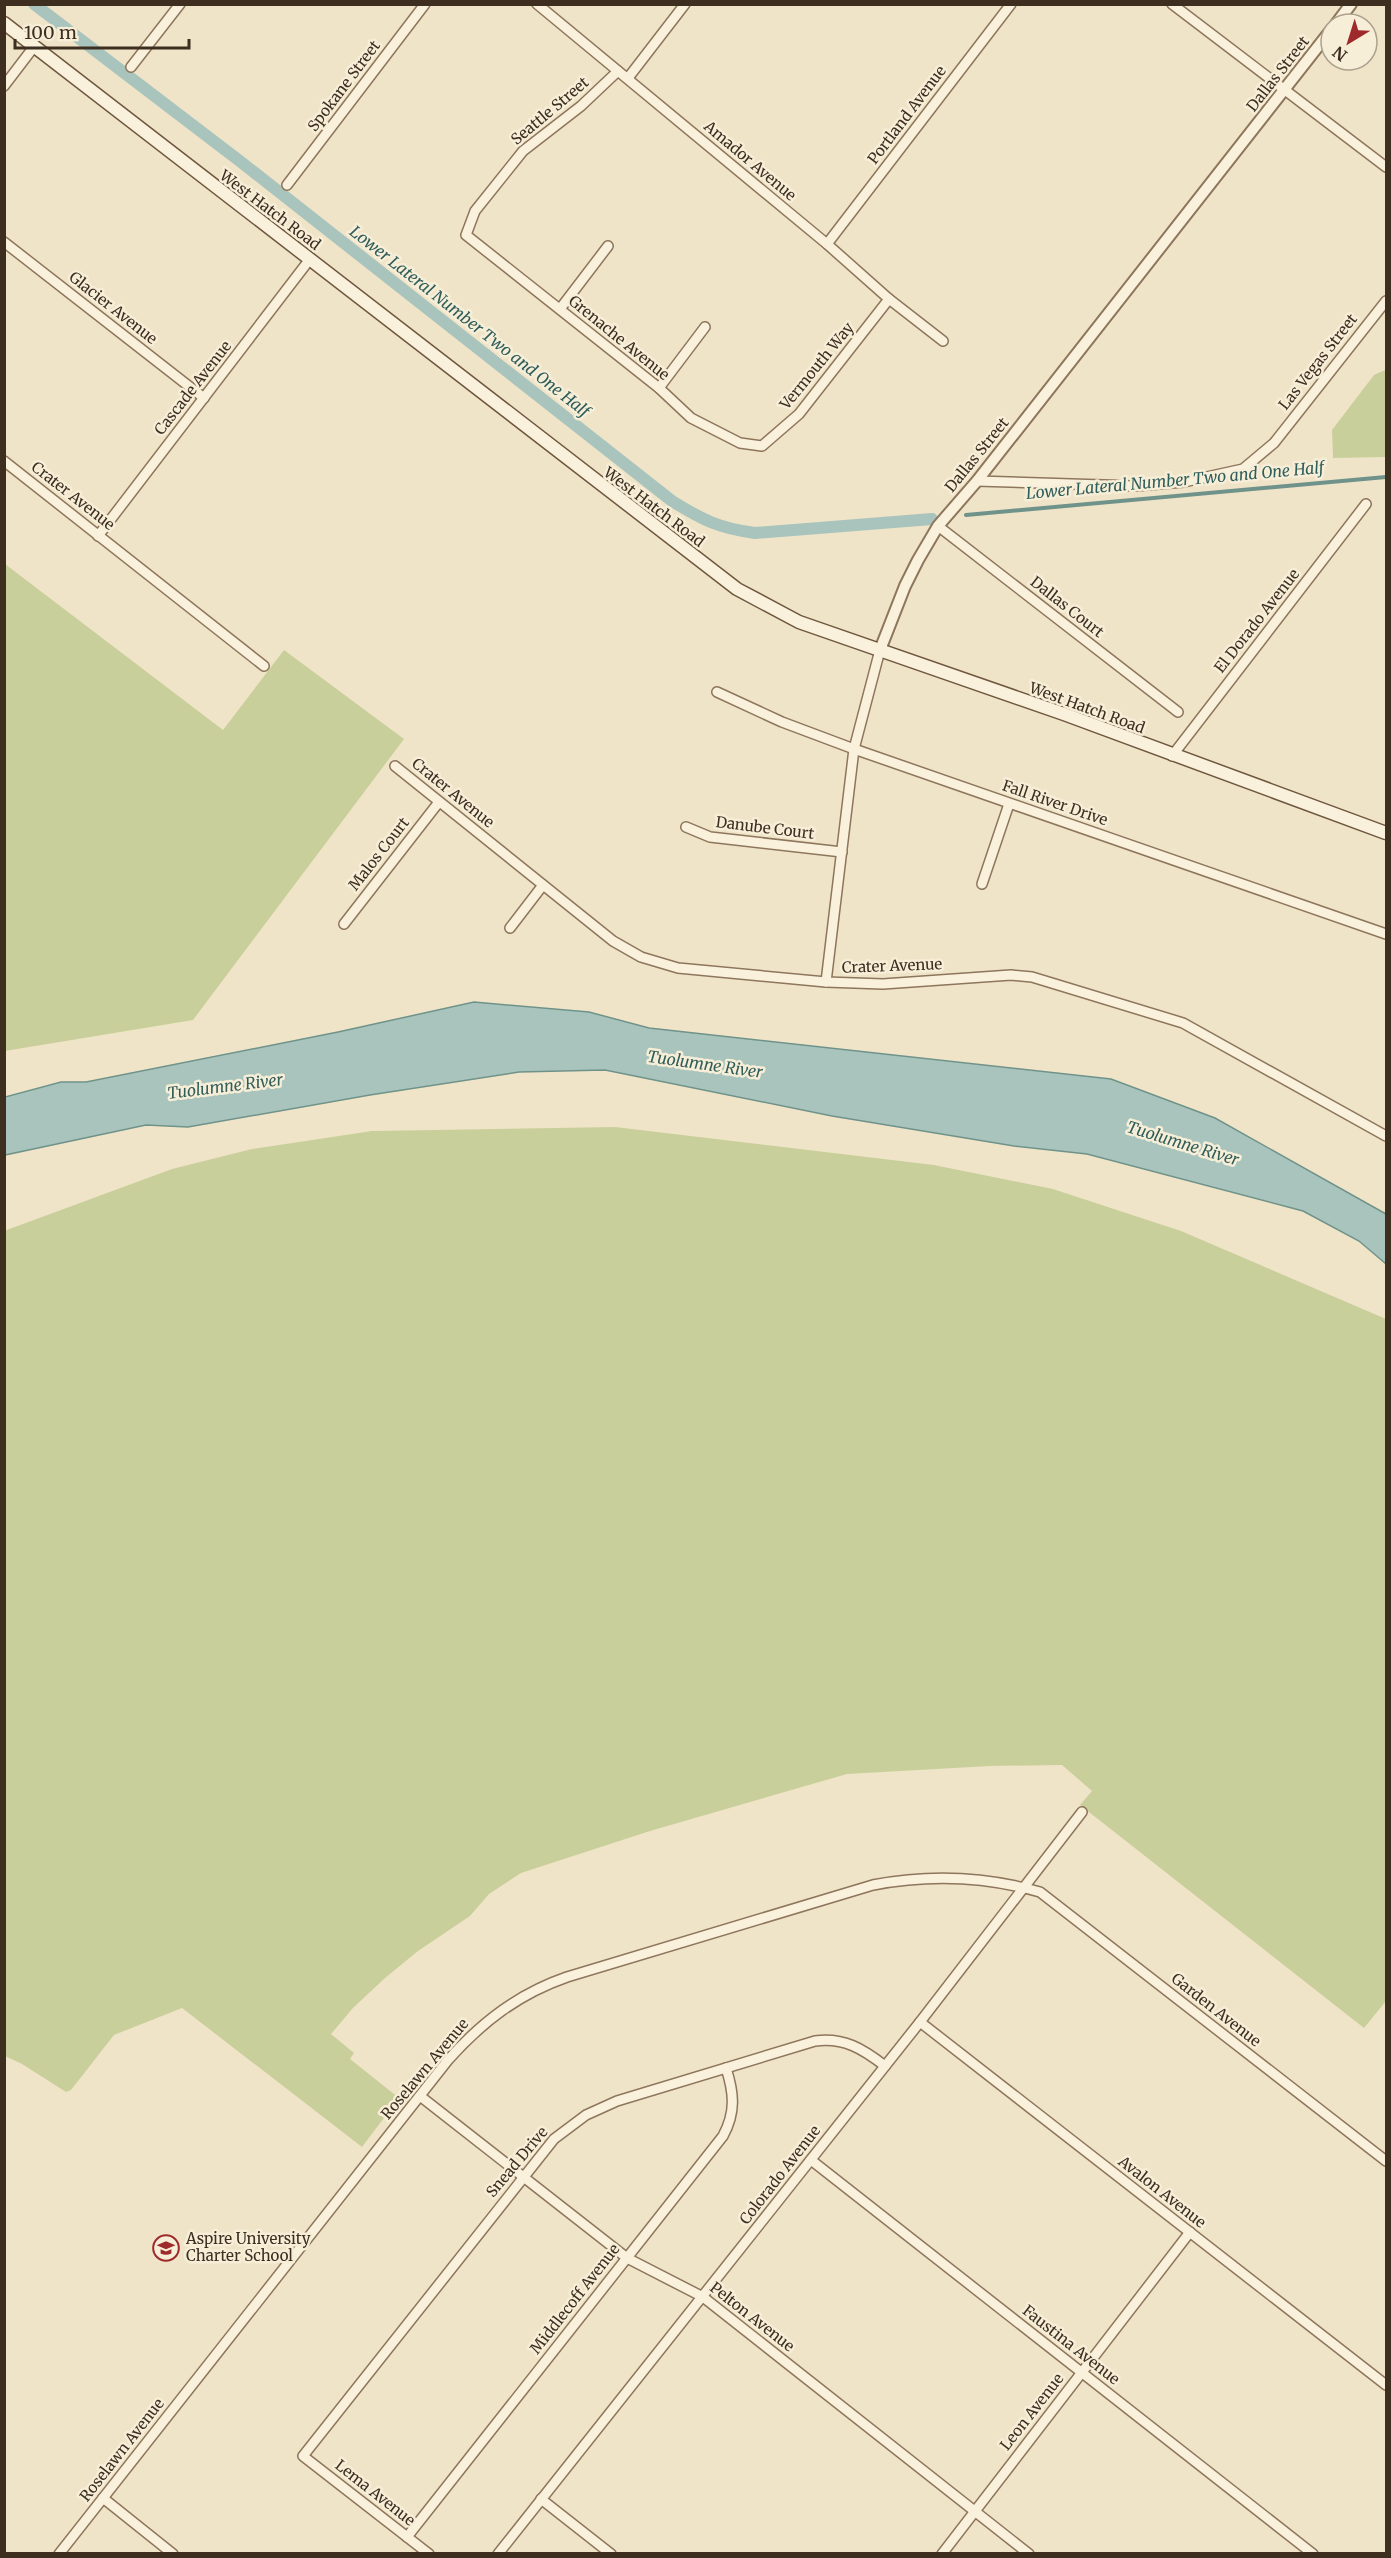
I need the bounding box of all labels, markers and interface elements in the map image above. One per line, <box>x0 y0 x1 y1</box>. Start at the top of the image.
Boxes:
scale bar <box>15 12 189 50</box>
north arrow <box>1319 12 1379 72</box>
text: 100 m <box>24 21 77 44</box>
street label: Dallas Street <box>1242 32 1313 115</box>
street label: Spokane Street <box>303 36 384 135</box>
text: N <box>1328 42 1351 66</box>
street label: Portland Avenue <box>863 62 950 168</box>
street label: Seattle Street <box>507 73 593 149</box>
street label: Amador Avenue <box>700 116 800 205</box>
street label: West Hatch Road <box>215 165 325 254</box>
water label: Lower Lateral Number Two and One Half <box>346 221 595 422</box>
street label: Glacier Avenue <box>65 267 161 348</box>
street label: Grenache Avenue <box>565 291 674 384</box>
street label: Las Vegas Street <box>1274 310 1361 414</box>
street label: Vermouth Way <box>775 318 858 414</box>
street label: Cascade Avenue <box>150 337 235 439</box>
street label: Dallas Street <box>941 413 1013 496</box>
street label: Crater Avenue <box>28 457 119 534</box>
water label: Lower Lateral Number Two and One Half <box>1025 457 1326 503</box>
street label: West Hatch Road <box>599 462 709 551</box>
street label: El Dorado Avenue <box>1210 565 1303 677</box>
street label: Dallas Court <box>1027 572 1108 641</box>
street label: West Hatch Road <box>1026 677 1148 737</box>
street label: Crater Avenue <box>408 754 498 832</box>
street label: Fall River Drive <box>1000 776 1110 829</box>
street label: Danube Court <box>715 812 816 843</box>
street label: Malos Court <box>344 813 413 894</box>
street label: Crater Avenue <box>841 954 943 977</box>
water label: Tuolumne River <box>646 1046 764 1082</box>
water label: Tuolumne River <box>166 1069 284 1103</box>
water label: Tuolumne River <box>1125 1116 1242 1170</box>
street label: Garden Avenue <box>1168 1969 1265 2051</box>
street label: Roselawn Avenue <box>377 2014 472 2123</box>
street label: Colorado Avenue <box>735 2121 824 2228</box>
street label: Snead Drive <box>482 2122 552 2201</box>
street label: Avalon Avenue <box>1114 2151 1210 2232</box>
place label: Aspire University Charter School <box>185 2229 311 2265</box>
school or university icon: Aspire University Charter School <box>151 2233 181 2263</box>
street label: Middlecoff Avenue <box>526 2240 624 2357</box>
street label: Pelton Avenue <box>706 2278 799 2356</box>
street label: Faustina Avenue <box>1019 2301 1124 2389</box>
street label: Leon Avenue <box>996 2369 1068 2454</box>
street label: Roselawn Avenue <box>75 2394 168 2505</box>
street label: Lema Avenue <box>331 2455 419 2530</box>

